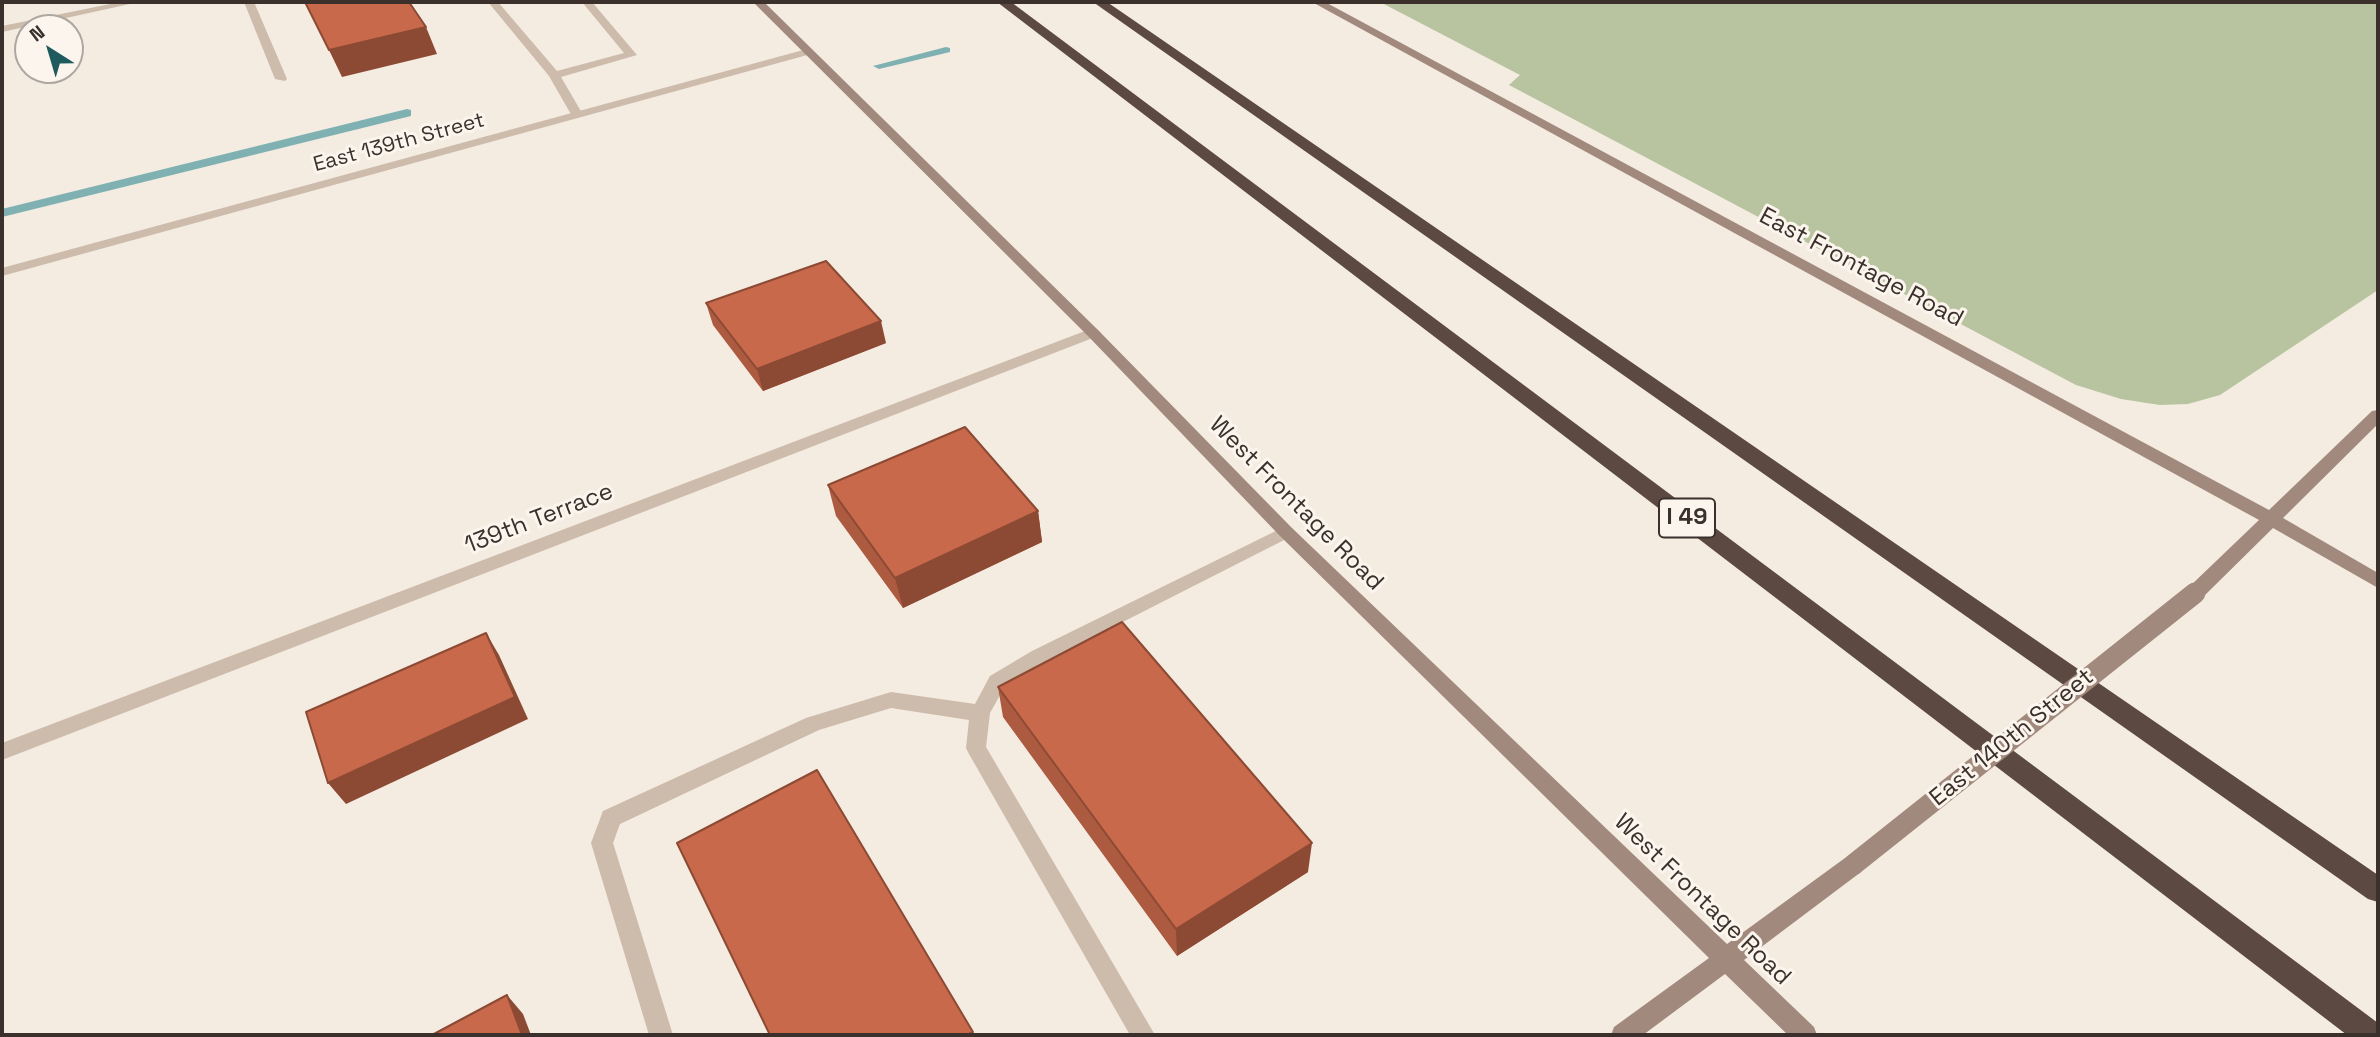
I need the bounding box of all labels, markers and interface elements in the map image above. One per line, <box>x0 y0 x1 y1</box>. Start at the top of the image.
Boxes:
north arrow <box>14 14 84 84</box>
text: N <box>25 20 50 47</box>
street label: East 139th Street <box>311 108 487 178</box>
street label: East Frontage Road <box>1754 202 1968 334</box>
street label: West Frontage Road <box>1203 411 1389 597</box>
street label: 139th Terrace <box>461 477 617 561</box>
road number: I 49 <box>1659 498 1715 538</box>
street label: East 140th Street <box>1924 663 2100 813</box>
street label: West Frontage Road <box>1608 808 1796 992</box>

